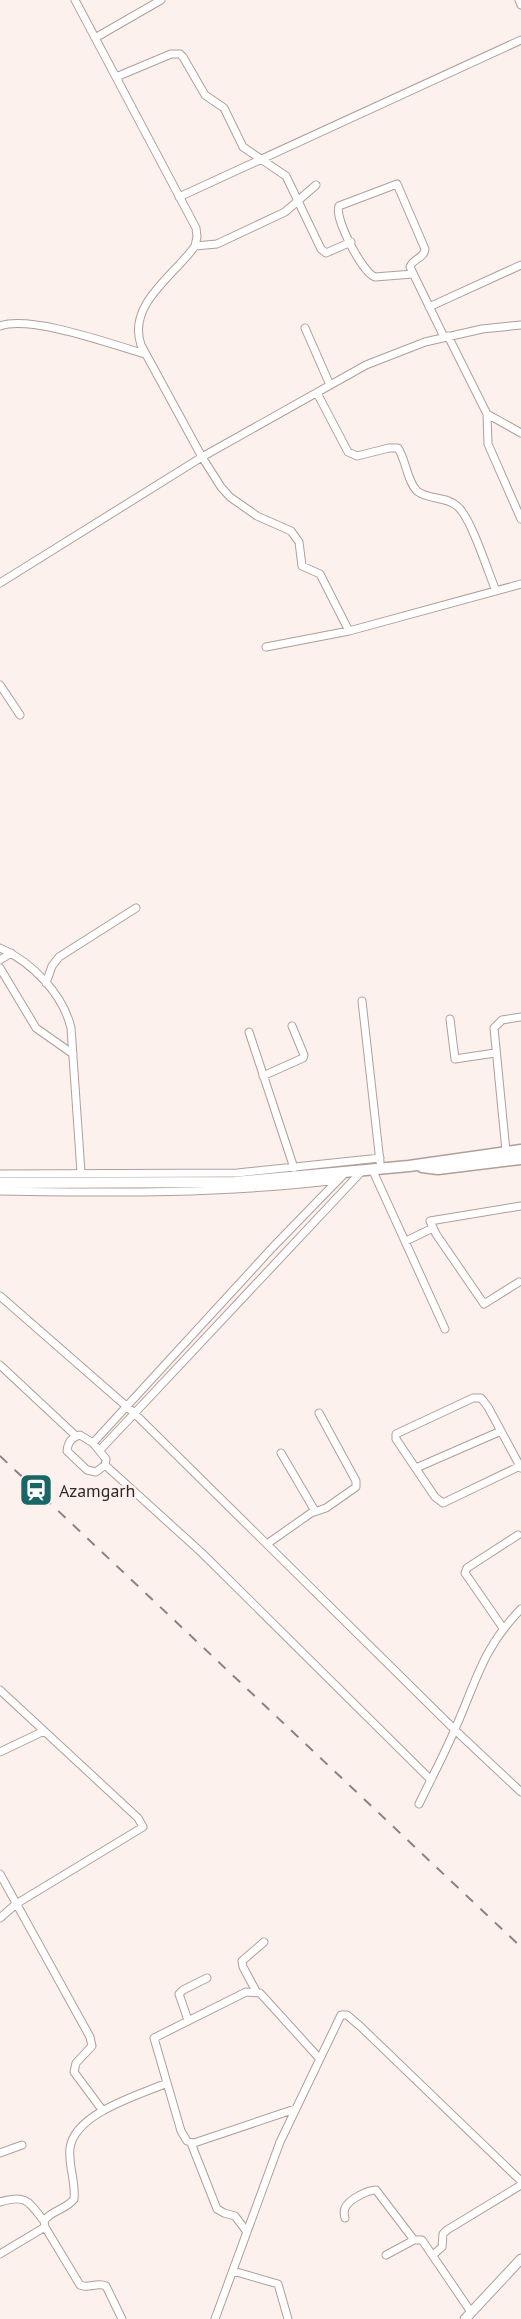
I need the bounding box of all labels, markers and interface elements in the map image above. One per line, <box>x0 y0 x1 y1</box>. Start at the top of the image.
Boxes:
station icon: Azamgarh <box>18 1472 54 1508</box>
place label: Azamgarh <box>59 1479 135 1502</box>

